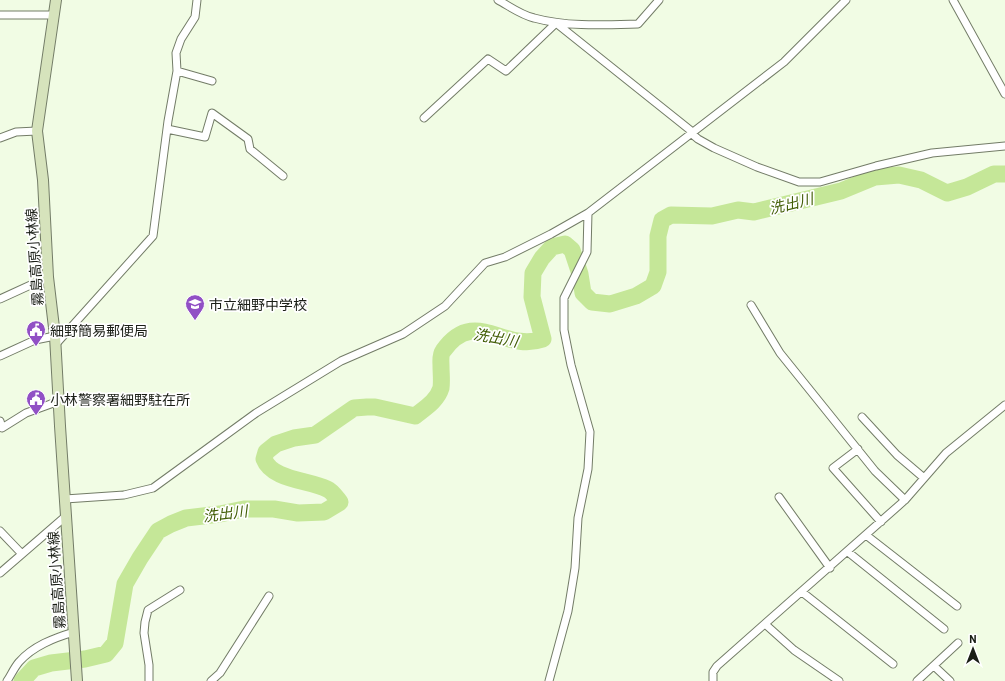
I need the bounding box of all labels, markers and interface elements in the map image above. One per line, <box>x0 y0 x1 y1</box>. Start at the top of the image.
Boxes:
water label: 洗出川 <box>767 188 817 217</box>
street label: 霧島高原小林線 <box>22 208 46 306</box>
school or university icon: 市立細野中学校 <box>184 293 206 321</box>
place label: 市立細野中学校 <box>209 296 307 313</box>
public building icon: 細野簡易郵便局 <box>25 319 47 347</box>
place label: 細野簡易郵便局 <box>50 322 148 339</box>
water label: 洗出川 <box>472 324 522 350</box>
public building icon: 小林警察署細野駐在所 <box>25 388 47 416</box>
place label: 小林警察署細野駐在所 <box>50 391 190 408</box>
water label: 洗出川 <box>202 501 250 525</box>
street label: 霧島高原小林線 <box>44 531 68 629</box>
north arrow <box>953 629 993 669</box>
text: N <box>969 632 977 645</box>

